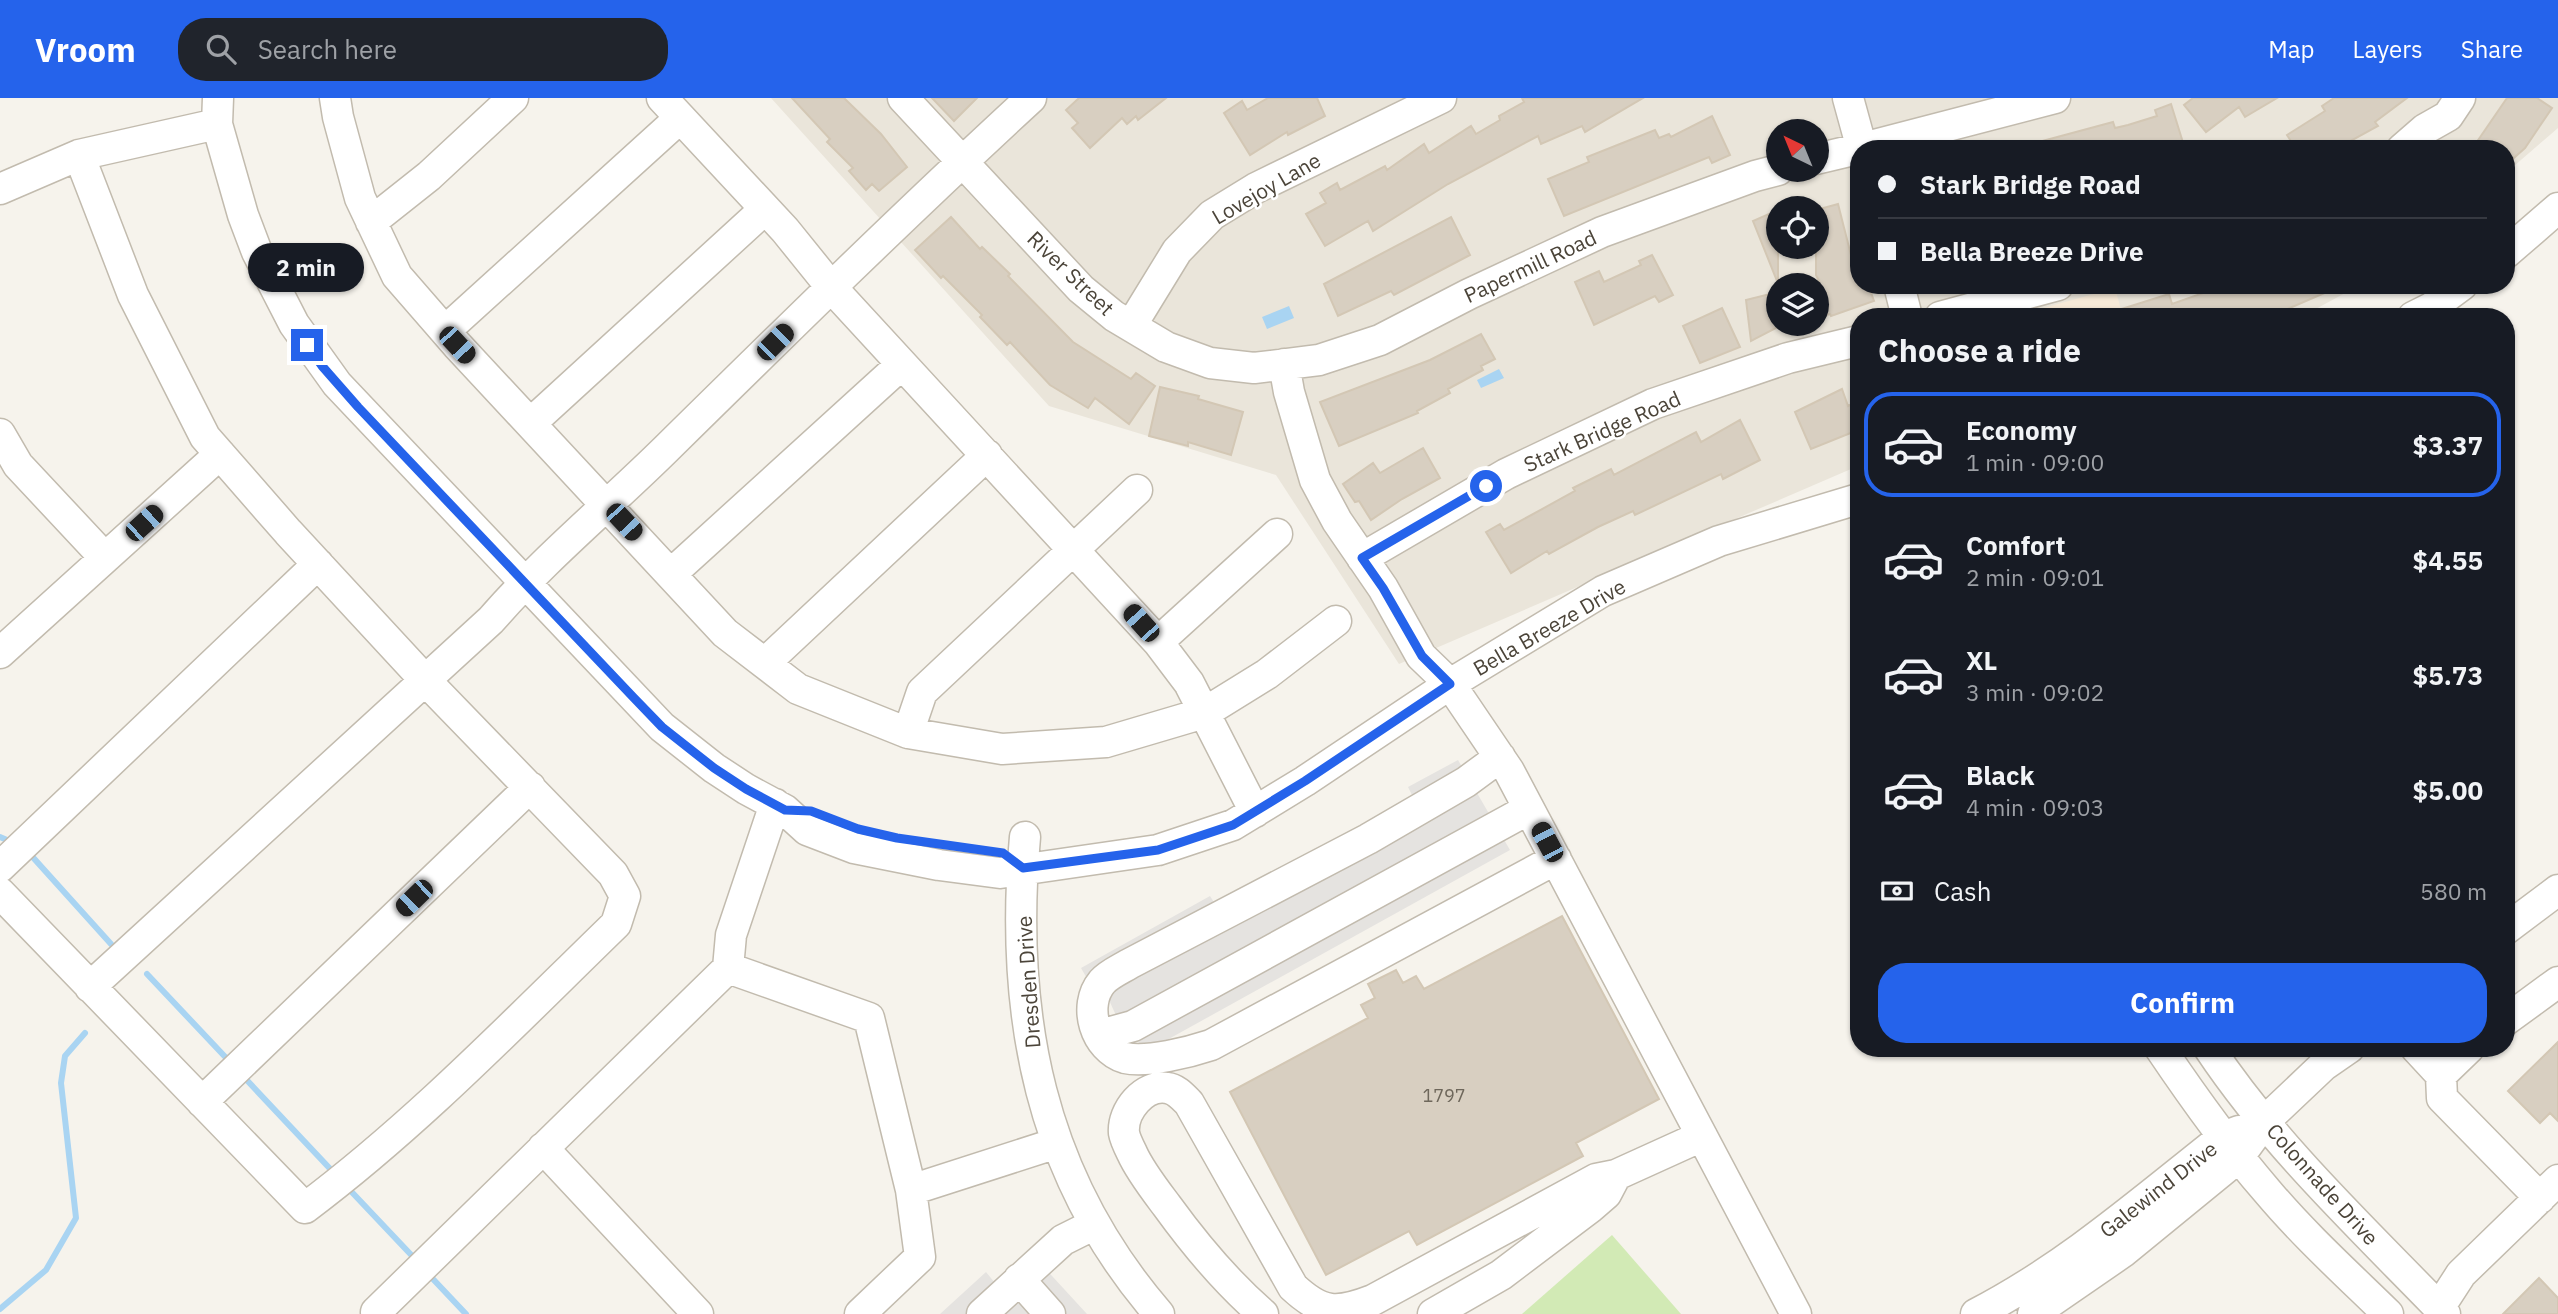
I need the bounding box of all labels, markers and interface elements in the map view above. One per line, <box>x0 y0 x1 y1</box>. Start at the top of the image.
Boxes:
search box <box>178 18 668 81</box>
text: Vroom <box>35 28 136 71</box>
icon: search <box>202 30 240 68</box>
text: Search here <box>258 32 397 66</box>
text: Map <box>2268 33 2315 65</box>
text: Layers <box>2353 33 2423 65</box>
text: Share <box>2461 33 2523 65</box>
north arrow <box>1766 119 1829 182</box>
map controls <box>1766 119 1829 336</box>
street label: Lovejoy Lane <box>1207 146 1325 230</box>
text: Stark Bridge Road <box>1920 167 2141 201</box>
button: locate <box>1766 196 1829 259</box>
street label: Papermill Road <box>1459 223 1601 309</box>
street label: River Street <box>1021 224 1121 322</box>
text: Bella Breeze Drive <box>1920 234 2144 268</box>
callout: 2 min <box>249 244 365 292</box>
text: 2 min <box>276 252 336 282</box>
button: layers <box>1766 273 1829 336</box>
car <box>753 320 798 364</box>
car <box>435 322 480 368</box>
route end <box>291 329 323 361</box>
text: Choose a ride <box>1878 329 2081 371</box>
street label: Stark Bridge Road <box>1519 384 1685 478</box>
icon: car <box>1882 413 1945 476</box>
text: Economy <box>1966 413 2077 447</box>
text: $3.37 <box>2413 428 2483 462</box>
text: 1 min · 09:00 <box>1966 447 2104 477</box>
route start <box>1470 470 1502 502</box>
car <box>602 499 647 545</box>
car <box>122 501 167 545</box>
icon: car <box>1882 528 1945 591</box>
text: Comfort <box>1966 528 2065 562</box>
text: $4.55 <box>2413 543 2483 577</box>
text: 2 min · 09:01 <box>1966 562 2104 592</box>
street label: Bella Breeze Drive <box>1468 572 1630 682</box>
car <box>1120 600 1163 646</box>
icon: car <box>1882 643 1945 706</box>
text: XL <box>1966 643 1997 677</box>
text: $5.73 <box>2413 658 2483 692</box>
text: 3 min · 09:02 <box>1966 677 2104 707</box>
icon: car <box>1882 758 1945 821</box>
text: Black <box>1966 758 2034 792</box>
text: $5.00 <box>2413 773 2483 807</box>
text: 4 min · 09:03 <box>1966 792 2104 822</box>
car <box>1528 819 1567 865</box>
icon: cash <box>1878 872 1916 910</box>
text: Cash <box>1934 874 1991 908</box>
car <box>392 876 437 920</box>
text: 580 m <box>2420 876 2487 906</box>
street label: Dresden Drive <box>1009 915 1047 1049</box>
button: Confirm <box>1878 963 2487 1043</box>
house number: 1797 <box>1422 1084 1466 1107</box>
street label: Colonnade Drive <box>2261 1117 2385 1251</box>
street label: Galewind Drive <box>2093 1134 2223 1244</box>

